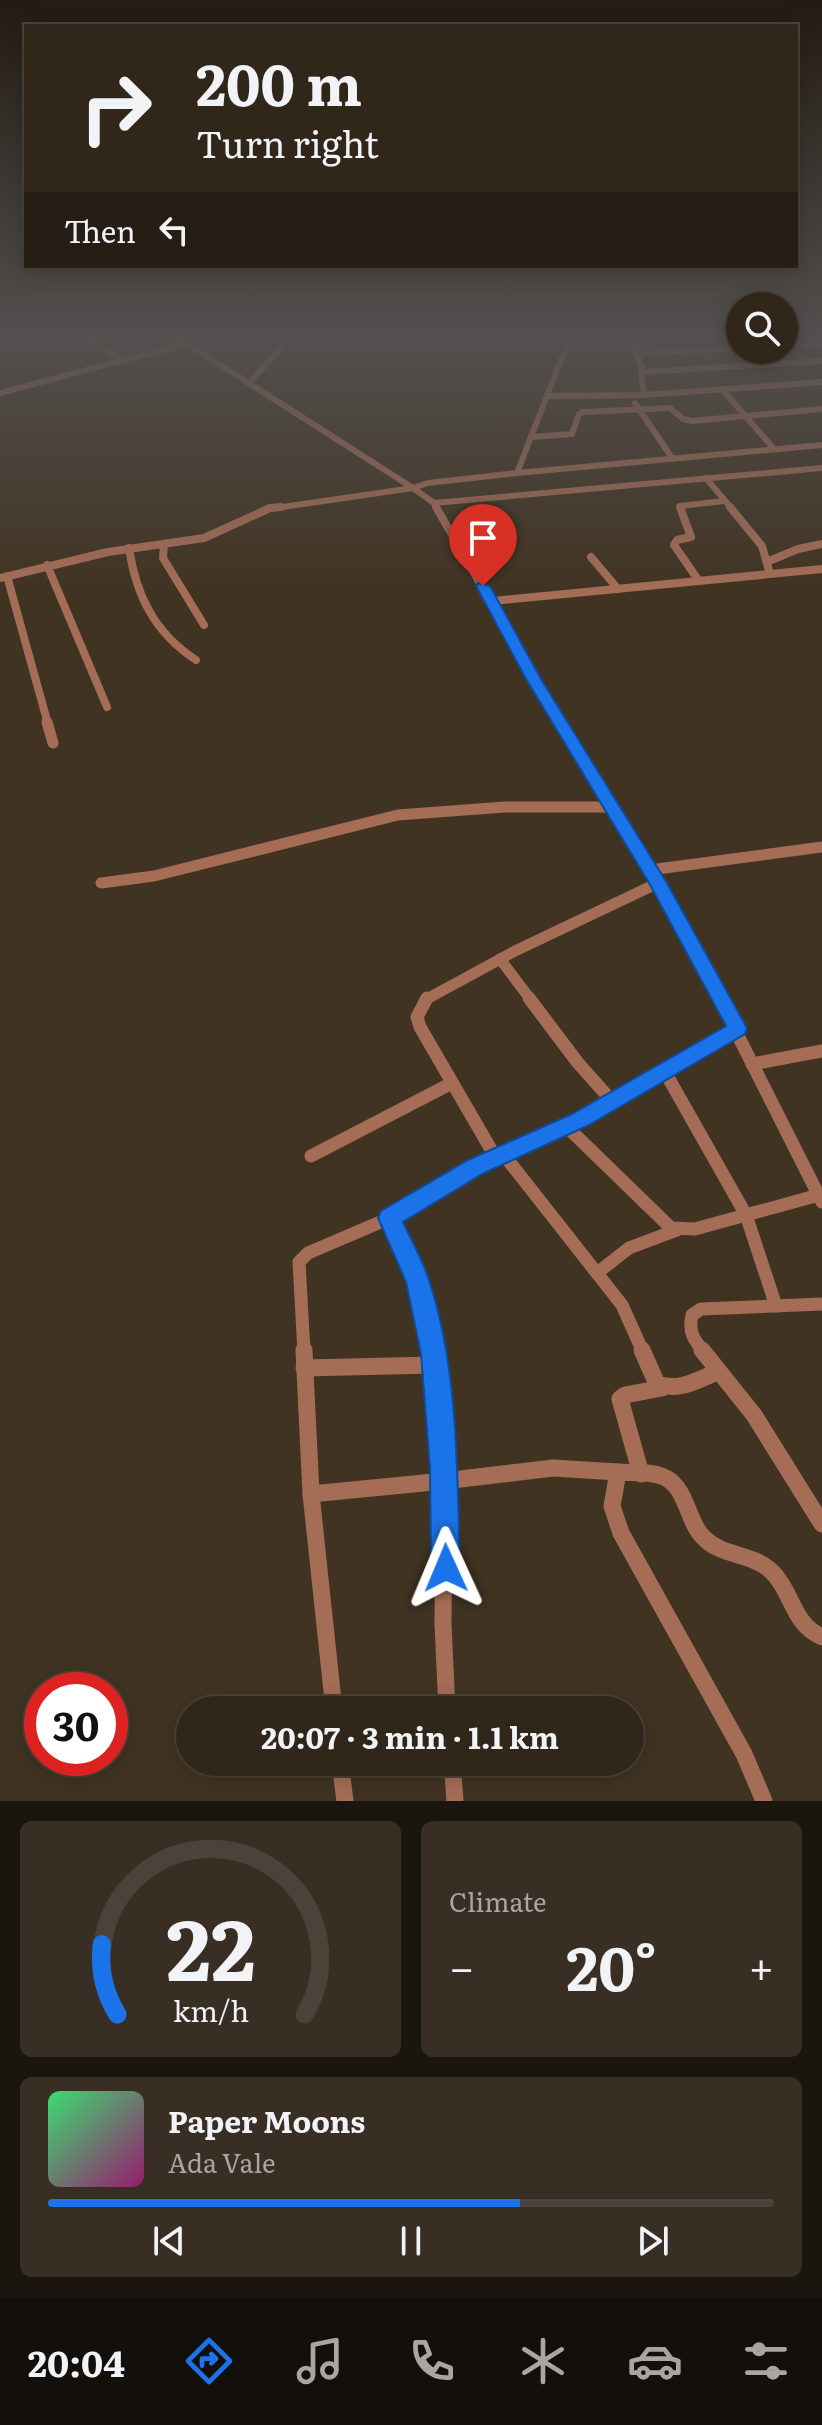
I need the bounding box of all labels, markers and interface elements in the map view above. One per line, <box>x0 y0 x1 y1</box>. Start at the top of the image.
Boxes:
text: 200 m <box>196 40 362 123</box>
icon: right <box>64 56 168 160</box>
text: Turn right <box>196 116 379 169</box>
text: Then <box>64 208 136 252</box>
icon: left <box>152 208 196 252</box>
map controls <box>726 292 798 364</box>
button: search <box>726 292 798 364</box>
pin <box>449 504 517 586</box>
icon: arrive <box>461 516 505 560</box>
position arrow <box>404 1526 488 1610</box>
speed limit sign: 30 <box>24 1672 128 1776</box>
text: 20:07 · 3 min · 1.1 km <box>261 1714 559 1758</box>
text: Climate <box>449 1881 547 1920</box>
text: 22 <box>166 1883 255 2007</box>
text: 20° <box>566 1920 657 2009</box>
text: − <box>449 1932 475 1998</box>
text: + <box>748 1932 774 1998</box>
text: km/h <box>172 1988 249 2031</box>
text: Paper Moons <box>168 2098 365 2142</box>
text: Ada Vale <box>168 2142 275 2181</box>
icon: previous <box>147 2219 191 2263</box>
icon: pause <box>389 2219 433 2263</box>
icon: next <box>631 2219 675 2263</box>
icon: directions <box>181 2333 237 2389</box>
icon: music <box>292 2333 348 2389</box>
icon: phone <box>404 2333 460 2389</box>
icon: climate <box>515 2333 571 2389</box>
icon: car <box>627 2333 683 2389</box>
icon: filters <box>738 2333 794 2389</box>
text: 20:04 <box>28 2335 125 2388</box>

